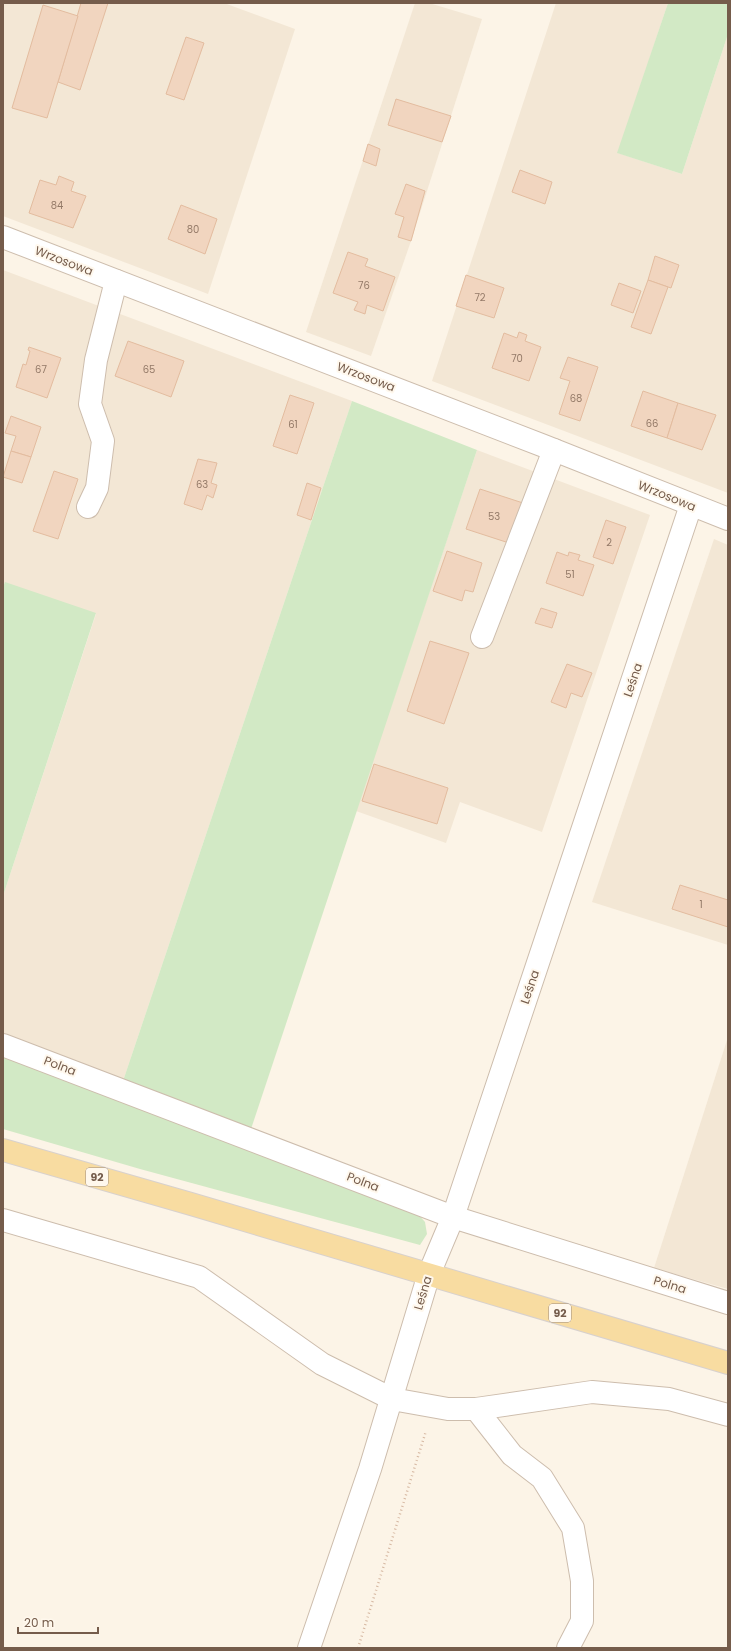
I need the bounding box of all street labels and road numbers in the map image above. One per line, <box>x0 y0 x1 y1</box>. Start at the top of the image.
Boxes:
street label: Wrzosowa <box>33 242 96 279</box>
street label: Wrzosowa <box>335 358 398 395</box>
street label: Wrzosowa <box>636 476 699 515</box>
street label: Leśna <box>619 661 646 699</box>
street label: Leśna <box>516 968 543 1006</box>
street label: Polna <box>42 1052 79 1079</box>
road number: 92 <box>86 1168 108 1186</box>
street label: Polna <box>345 1168 382 1195</box>
street label: Polna <box>652 1272 689 1298</box>
street label: Leśna <box>409 1274 436 1312</box>
road number: 92 <box>549 1304 571 1322</box>

